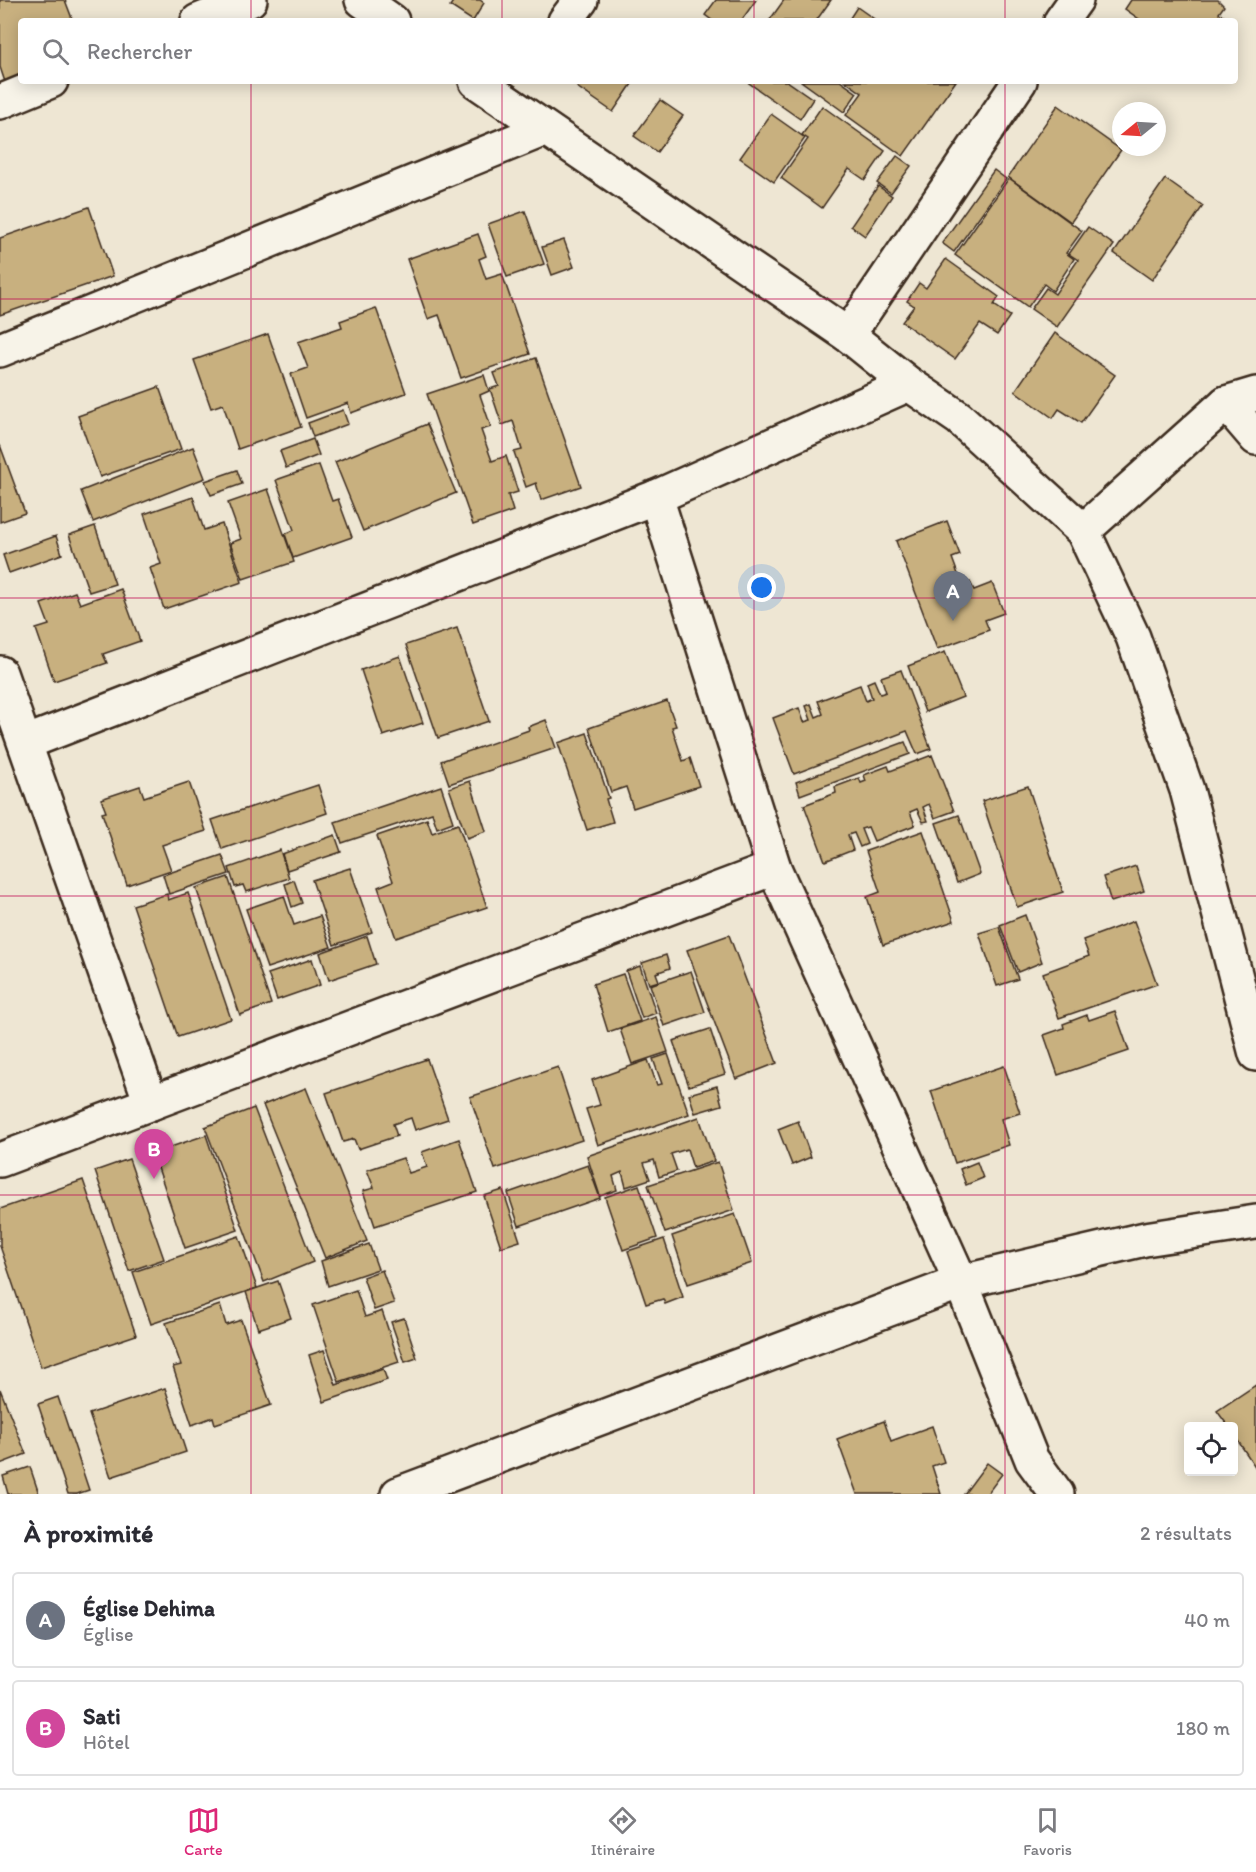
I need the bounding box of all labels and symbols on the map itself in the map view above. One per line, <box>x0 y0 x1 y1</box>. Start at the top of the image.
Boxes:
north arrow <box>1112 102 1166 156</box>
pin: A <box>934 572 972 621</box>
your location <box>747 573 776 602</box>
pin: B <box>134 1130 174 1179</box>

